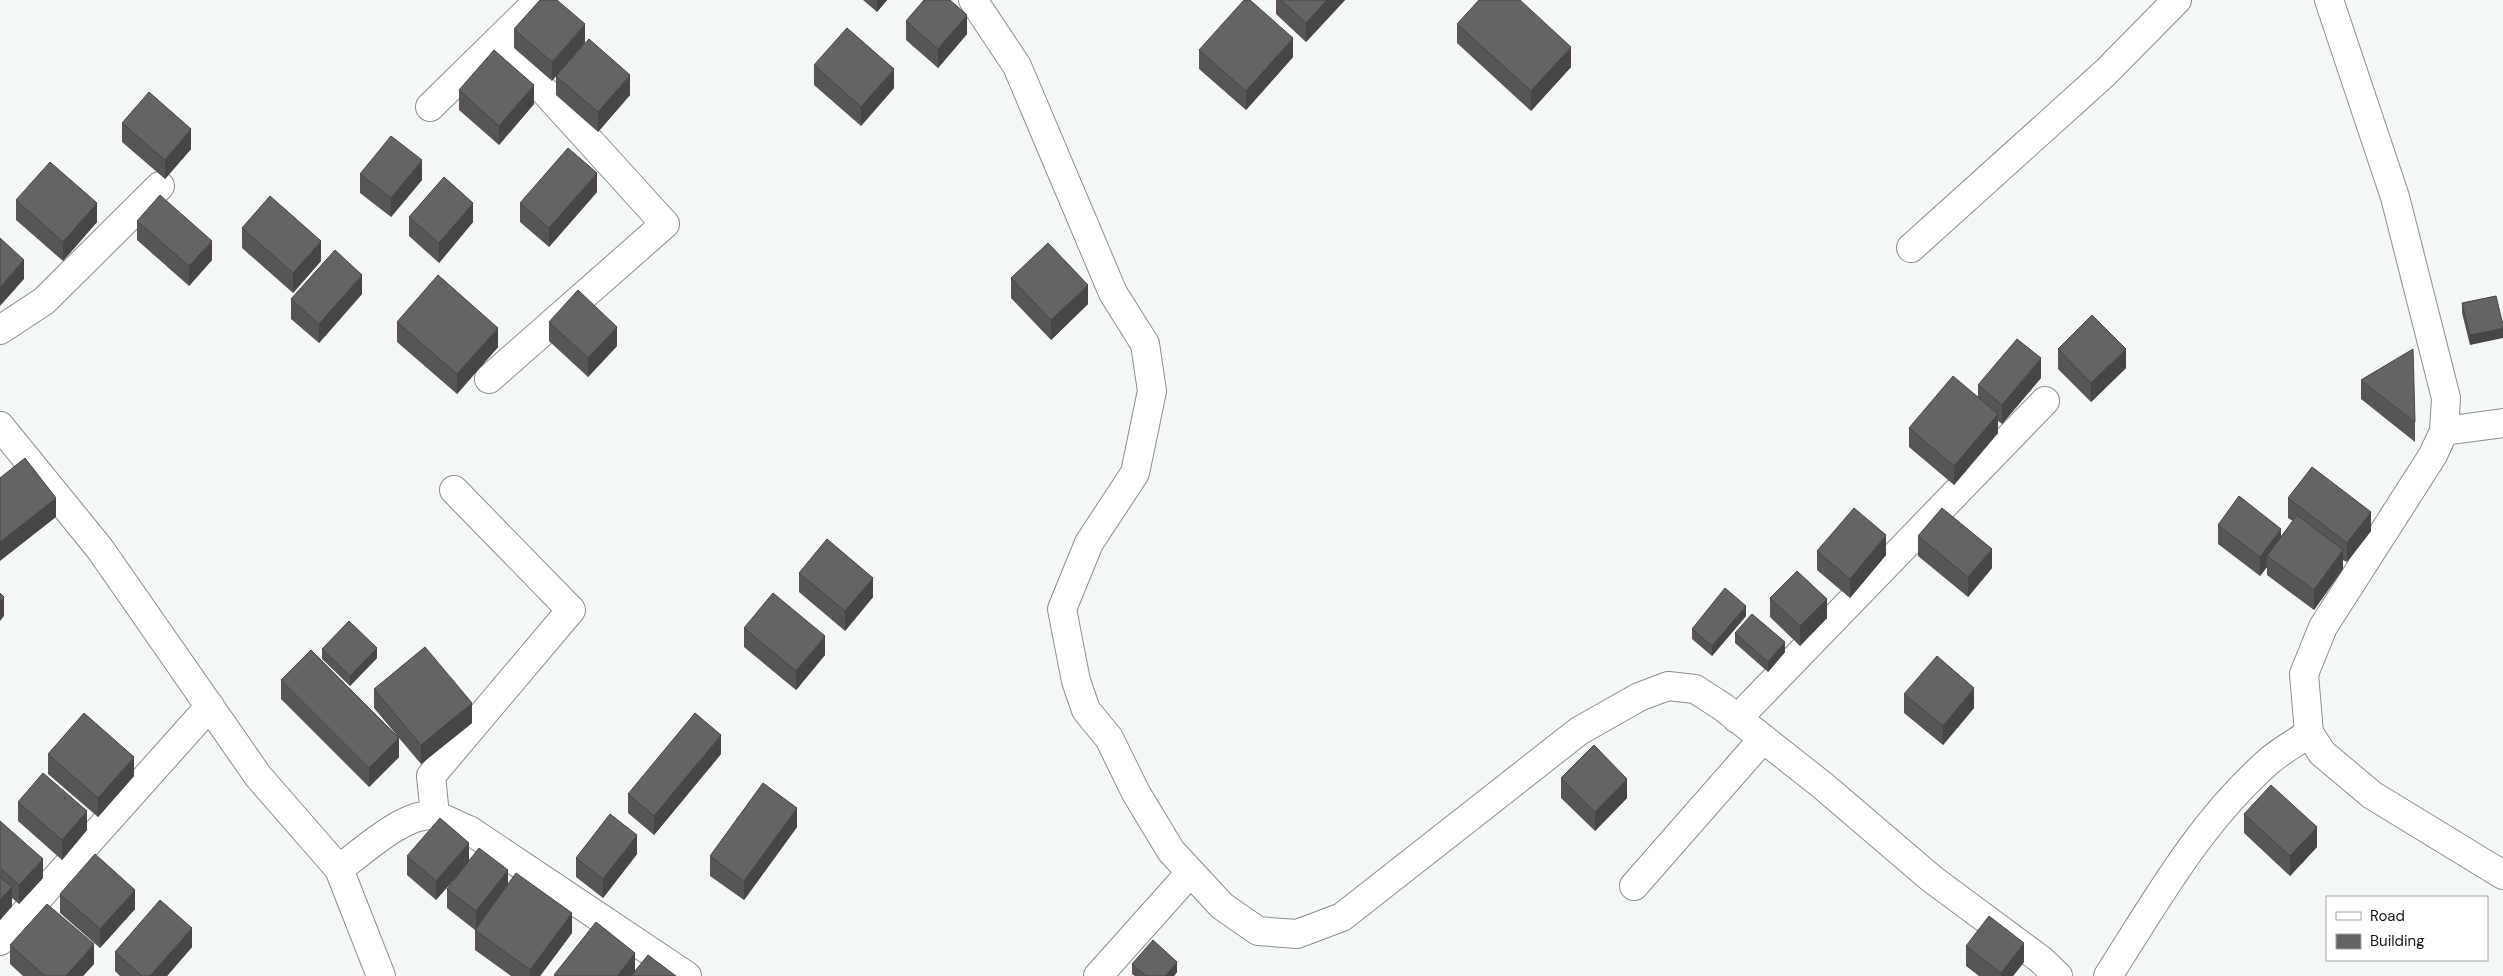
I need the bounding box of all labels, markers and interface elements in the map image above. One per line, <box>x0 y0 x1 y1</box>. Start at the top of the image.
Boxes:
legend <box>2326 896 2488 961</box>
text: Road <box>2370 906 2405 926</box>
text: Building <box>2370 931 2425 951</box>

